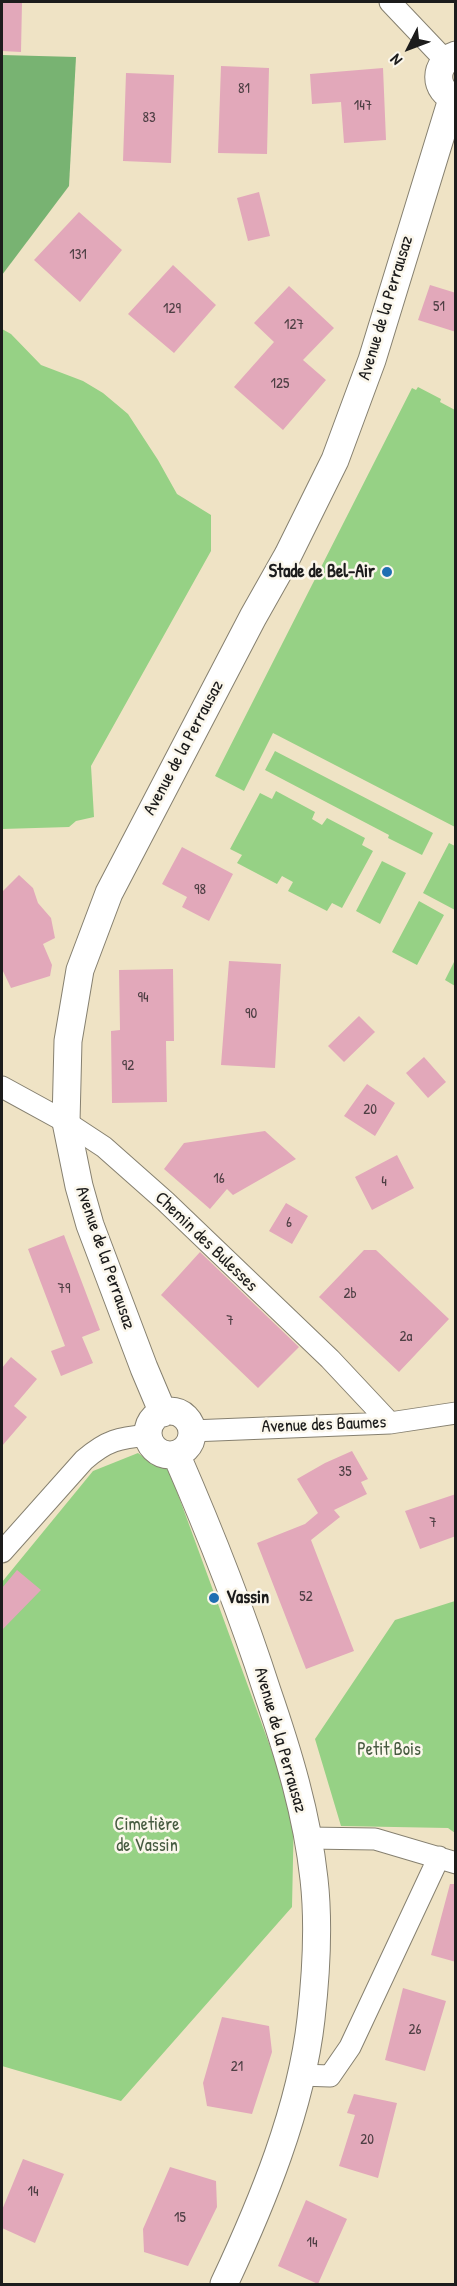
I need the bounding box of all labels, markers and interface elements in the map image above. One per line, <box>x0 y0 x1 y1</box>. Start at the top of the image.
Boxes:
north arrow <box>379 18 439 78</box>
text: N <box>385 50 407 71</box>
house number: 81 <box>238 80 250 98</box>
house number: 147 <box>354 97 372 115</box>
house number: 83 <box>142 109 156 127</box>
street label: Avenue de la Perrausaz <box>354 233 418 383</box>
house number: 131 <box>69 246 87 264</box>
house number: 51 <box>433 298 445 316</box>
house number: 129 <box>163 300 181 318</box>
house number: 127 <box>284 316 304 334</box>
house number: 125 <box>271 375 289 393</box>
place label: Stade de Bel-Air <box>269 561 375 583</box>
marker: Stade de Bel-Air <box>380 565 394 579</box>
street label: Avenue de la Perrausaz <box>139 677 229 819</box>
house number: 98 <box>194 881 206 899</box>
house number: 94 <box>137 989 149 1007</box>
house number: 90 <box>245 1005 257 1023</box>
house number: 92 <box>122 1057 134 1075</box>
house number: 20 <box>363 1101 377 1119</box>
house number: 16 <box>213 1170 225 1188</box>
house number: 4 <box>381 1173 387 1191</box>
street label: Avenue de la Perrausaz <box>70 1184 140 1332</box>
street label: Chemin des Bulesses <box>150 1187 262 1297</box>
house number: 6 <box>286 1214 292 1232</box>
house number: 79 <box>58 1280 70 1298</box>
house number: 2b <box>343 1285 357 1303</box>
house number: 7 <box>226 1312 234 1330</box>
house number: 2a <box>400 1328 412 1346</box>
street label: Avenue des Baumes <box>261 1412 387 1438</box>
house number: 35 <box>338 1463 352 1481</box>
house number: 7 <box>429 1514 437 1532</box>
place label: Vassin <box>226 1587 269 1609</box>
house number: 52 <box>299 1588 313 1606</box>
marker: Vassin <box>207 1591 221 1605</box>
street label: Avenue de la Perrausaz <box>249 1665 311 1815</box>
park label: Petit Bois <box>357 1739 421 1761</box>
park label: Cimetière de Vassin <box>115 1814 179 1856</box>
house number: 26 <box>408 2021 422 2039</box>
house number: 21 <box>231 2058 243 2076</box>
house number: 20 <box>360 2131 374 2149</box>
house number: 14 <box>27 2183 39 2201</box>
house number: 15 <box>174 2209 186 2227</box>
house number: 14 <box>306 2234 318 2252</box>

